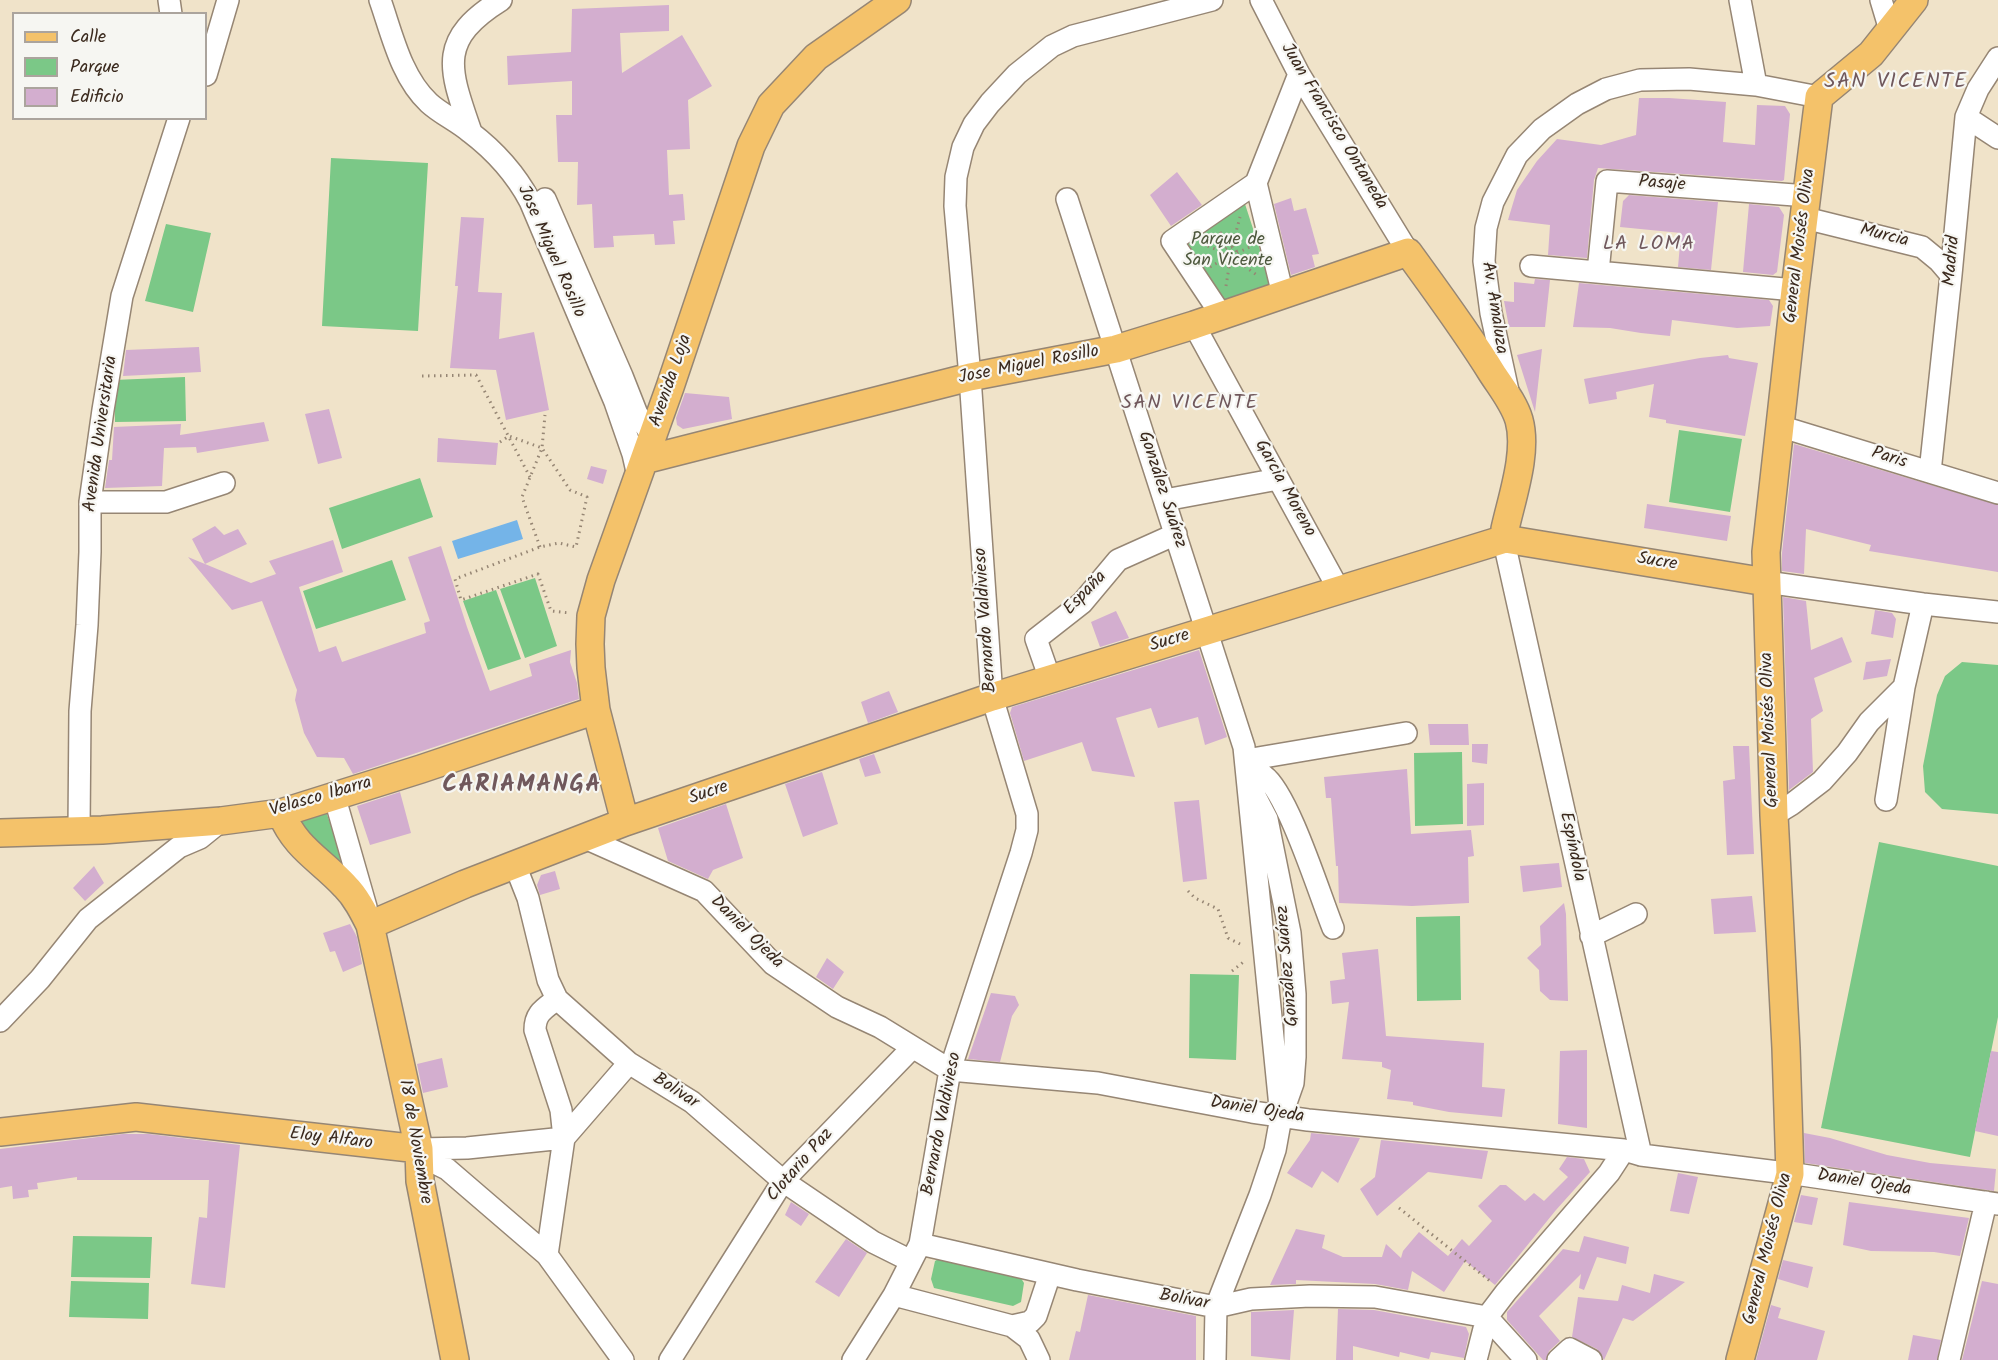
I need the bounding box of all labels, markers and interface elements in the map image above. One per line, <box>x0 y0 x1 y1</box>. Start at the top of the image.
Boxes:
legend <box>12 12 207 120</box>
text: Calle <box>70 23 106 52</box>
street label: Juan Francisco Ontaneda <box>1275 40 1391 214</box>
text: Parque <box>70 53 119 82</box>
district label: SAN VICENTE <box>1824 70 1968 96</box>
text: Edificio <box>70 83 124 112</box>
street label: General Moisés Oliva <box>1781 167 1821 325</box>
street label: Pasaje <box>1638 173 1686 197</box>
street label: Jose Miguel Rosillo <box>511 182 589 322</box>
street label: Murcia <box>1857 221 1911 253</box>
park label: Parque de San Vicente <box>1183 230 1273 272</box>
district label: LA LOMA <box>1603 234 1695 258</box>
street label: Madrid <box>1940 235 1966 287</box>
street label: Av. Amaluza <box>1475 260 1511 356</box>
street label: Avenida Loja <box>646 332 698 430</box>
street label: Jose Miguel Rosillo <box>957 342 1101 390</box>
street label: Avenida Universitaria <box>80 355 124 513</box>
district label: SAN VICENTE <box>1121 393 1259 417</box>
street label: González Suárez <box>1132 429 1190 551</box>
street label: Garcia Moreno <box>1248 437 1320 541</box>
street label: Paris <box>1869 443 1909 475</box>
street label: Bernardo Valdivieso <box>971 547 1003 693</box>
street label: Sucre <box>1635 549 1679 577</box>
street label: España <box>1060 567 1112 621</box>
street label: Sucre <box>1148 626 1192 658</box>
street label: General Moisés Oliva <box>1757 652 1785 808</box>
street label: Velasco Ibarra <box>267 773 375 823</box>
district label: CARIAMANGA <box>442 773 602 801</box>
street label: Sucre <box>686 777 732 811</box>
street label: Espíndola <box>1553 810 1589 884</box>
street label: Daniel Ojeda <box>705 892 787 974</box>
street label: González Suárez <box>1273 905 1305 1027</box>
street label: Bernardo Valdivieso <box>919 1051 967 1197</box>
street label: Bolivar <box>648 1069 702 1115</box>
street label: 18 de Noviembre <box>392 1078 436 1206</box>
street label: Daniel Ojeda <box>1209 1093 1305 1129</box>
street label: Eloy Alfaro <box>288 1124 374 1156</box>
street label: Clotario Paz <box>763 1125 839 1207</box>
street label: Daniel Ojeda <box>1816 1166 1912 1202</box>
street label: General Moisés Oliva <box>1740 1171 1798 1327</box>
street label: Bolívar <box>1157 1286 1211 1316</box>

